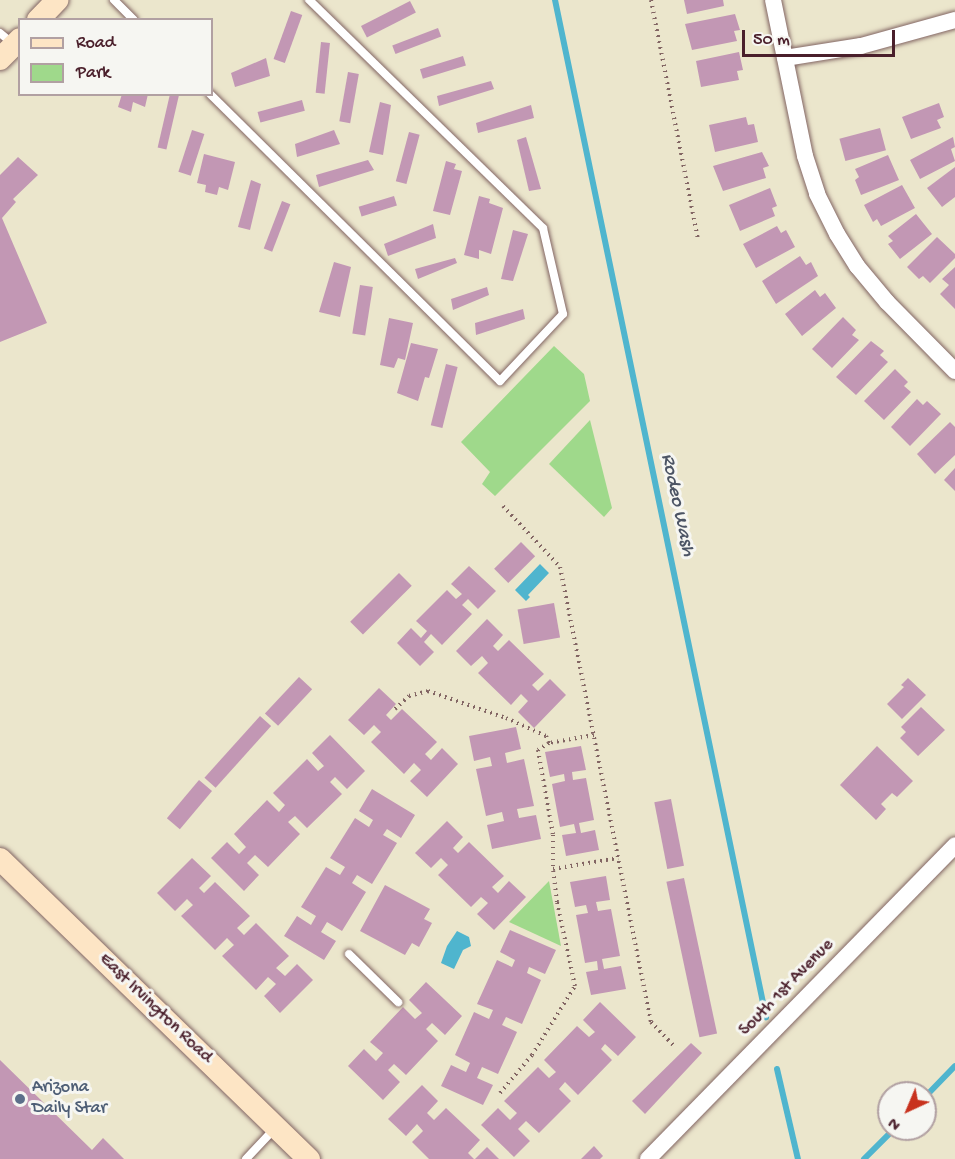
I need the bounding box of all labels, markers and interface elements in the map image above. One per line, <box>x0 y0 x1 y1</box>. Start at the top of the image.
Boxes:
legend <box>18 18 213 96</box>
scale bar <box>745 18 898 56</box>
text: 50 m <box>753 30 790 51</box>
text: Road <box>76 33 115 54</box>
text: Park <box>76 63 110 84</box>
water label: Rodeo Wash <box>654 452 700 558</box>
street label: South 1st Avenue <box>735 935 839 1041</box>
street label: East Irvington Road <box>94 949 216 1069</box>
place label: Arizona Daily Star <box>32 1078 107 1120</box>
north arrow <box>877 1081 937 1141</box>
marker: Arizona Daily Star <box>13 1092 27 1106</box>
text: N <box>885 1112 906 1133</box>

